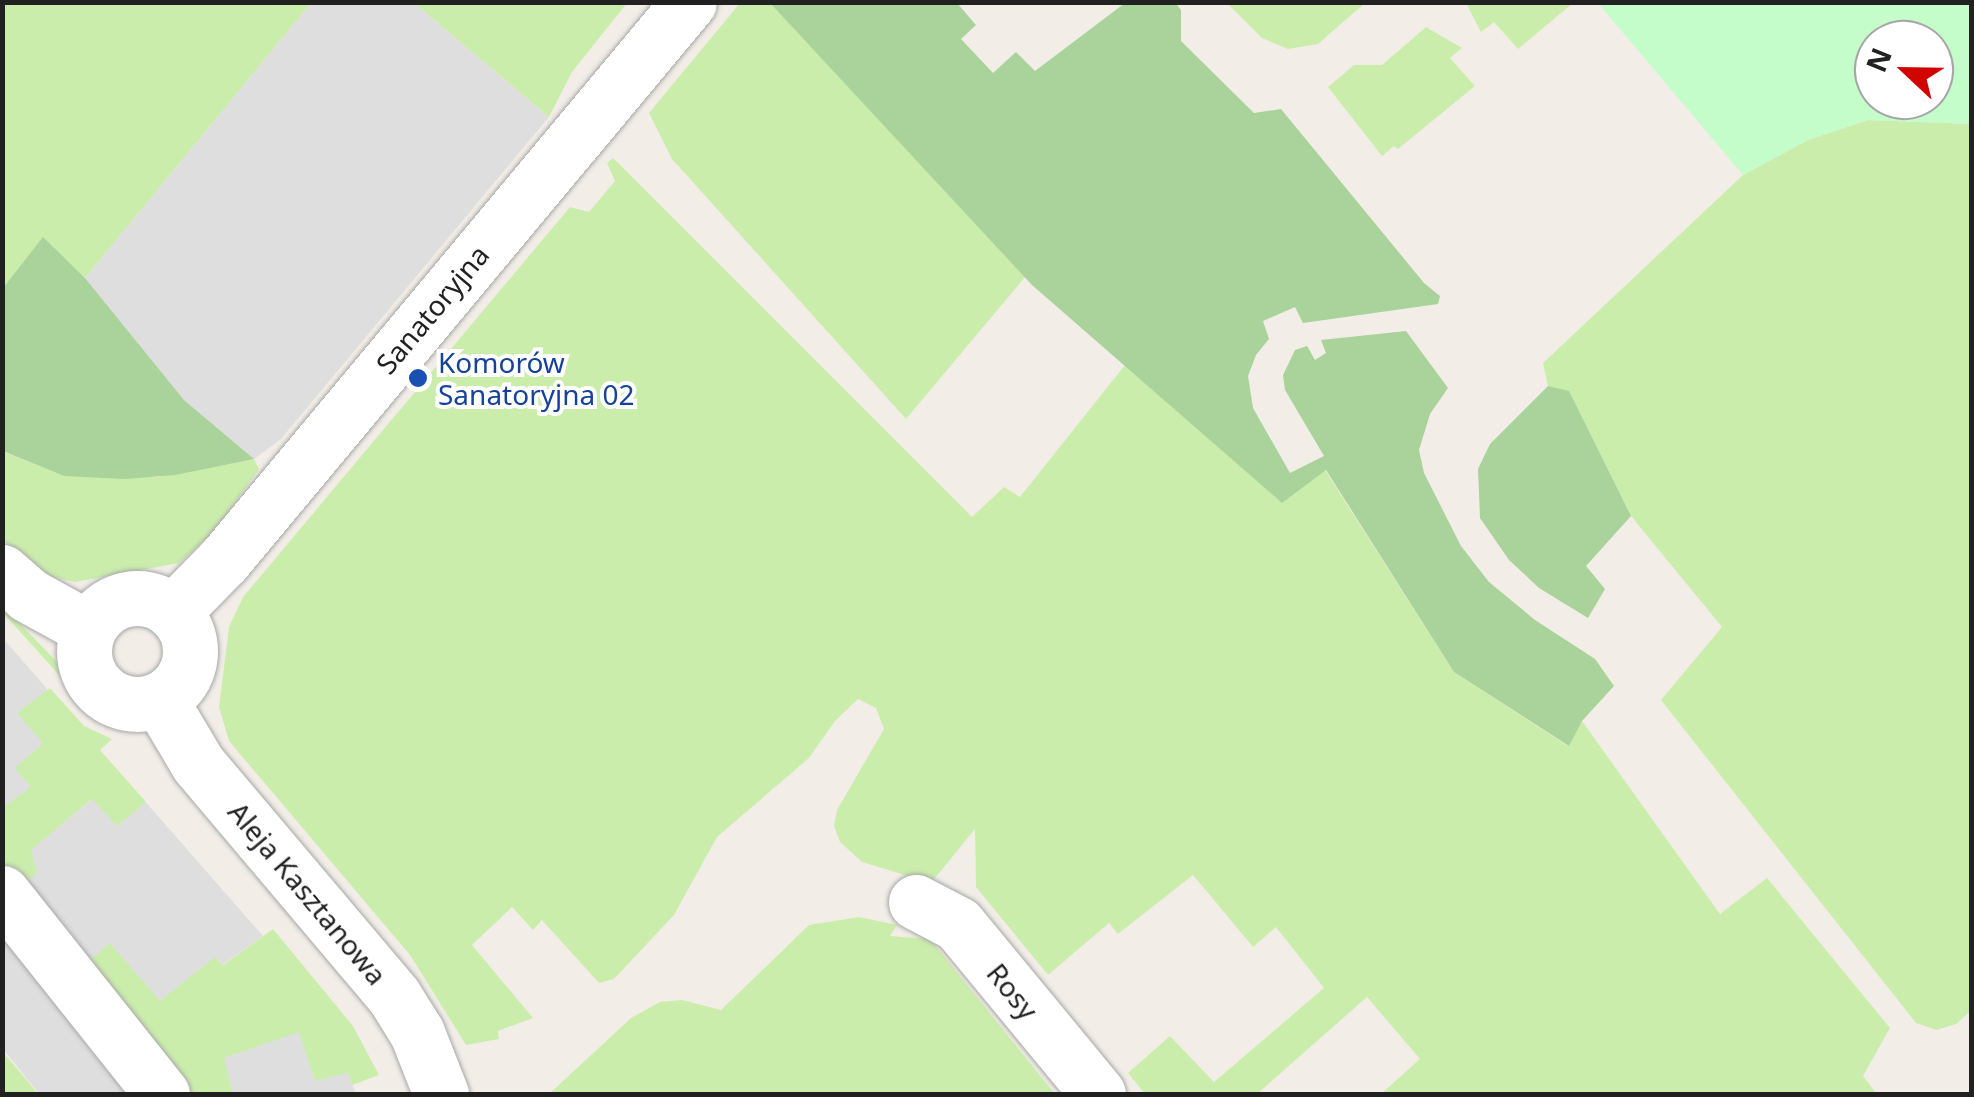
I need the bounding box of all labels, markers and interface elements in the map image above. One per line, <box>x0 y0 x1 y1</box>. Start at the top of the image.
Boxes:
north arrow <box>1854 20 1954 120</box>
text: N <box>1856 42 1900 77</box>
street label: Sanatoryjna <box>369 238 495 380</box>
place label: Komorów Sanatoryjna 02 <box>438 345 635 411</box>
marker: Komorów Sanatoryjna 02 <box>407 367 429 389</box>
street label: Aleja Kasztanowa <box>222 795 394 991</box>
street label: Rosy <box>980 956 1046 1026</box>

